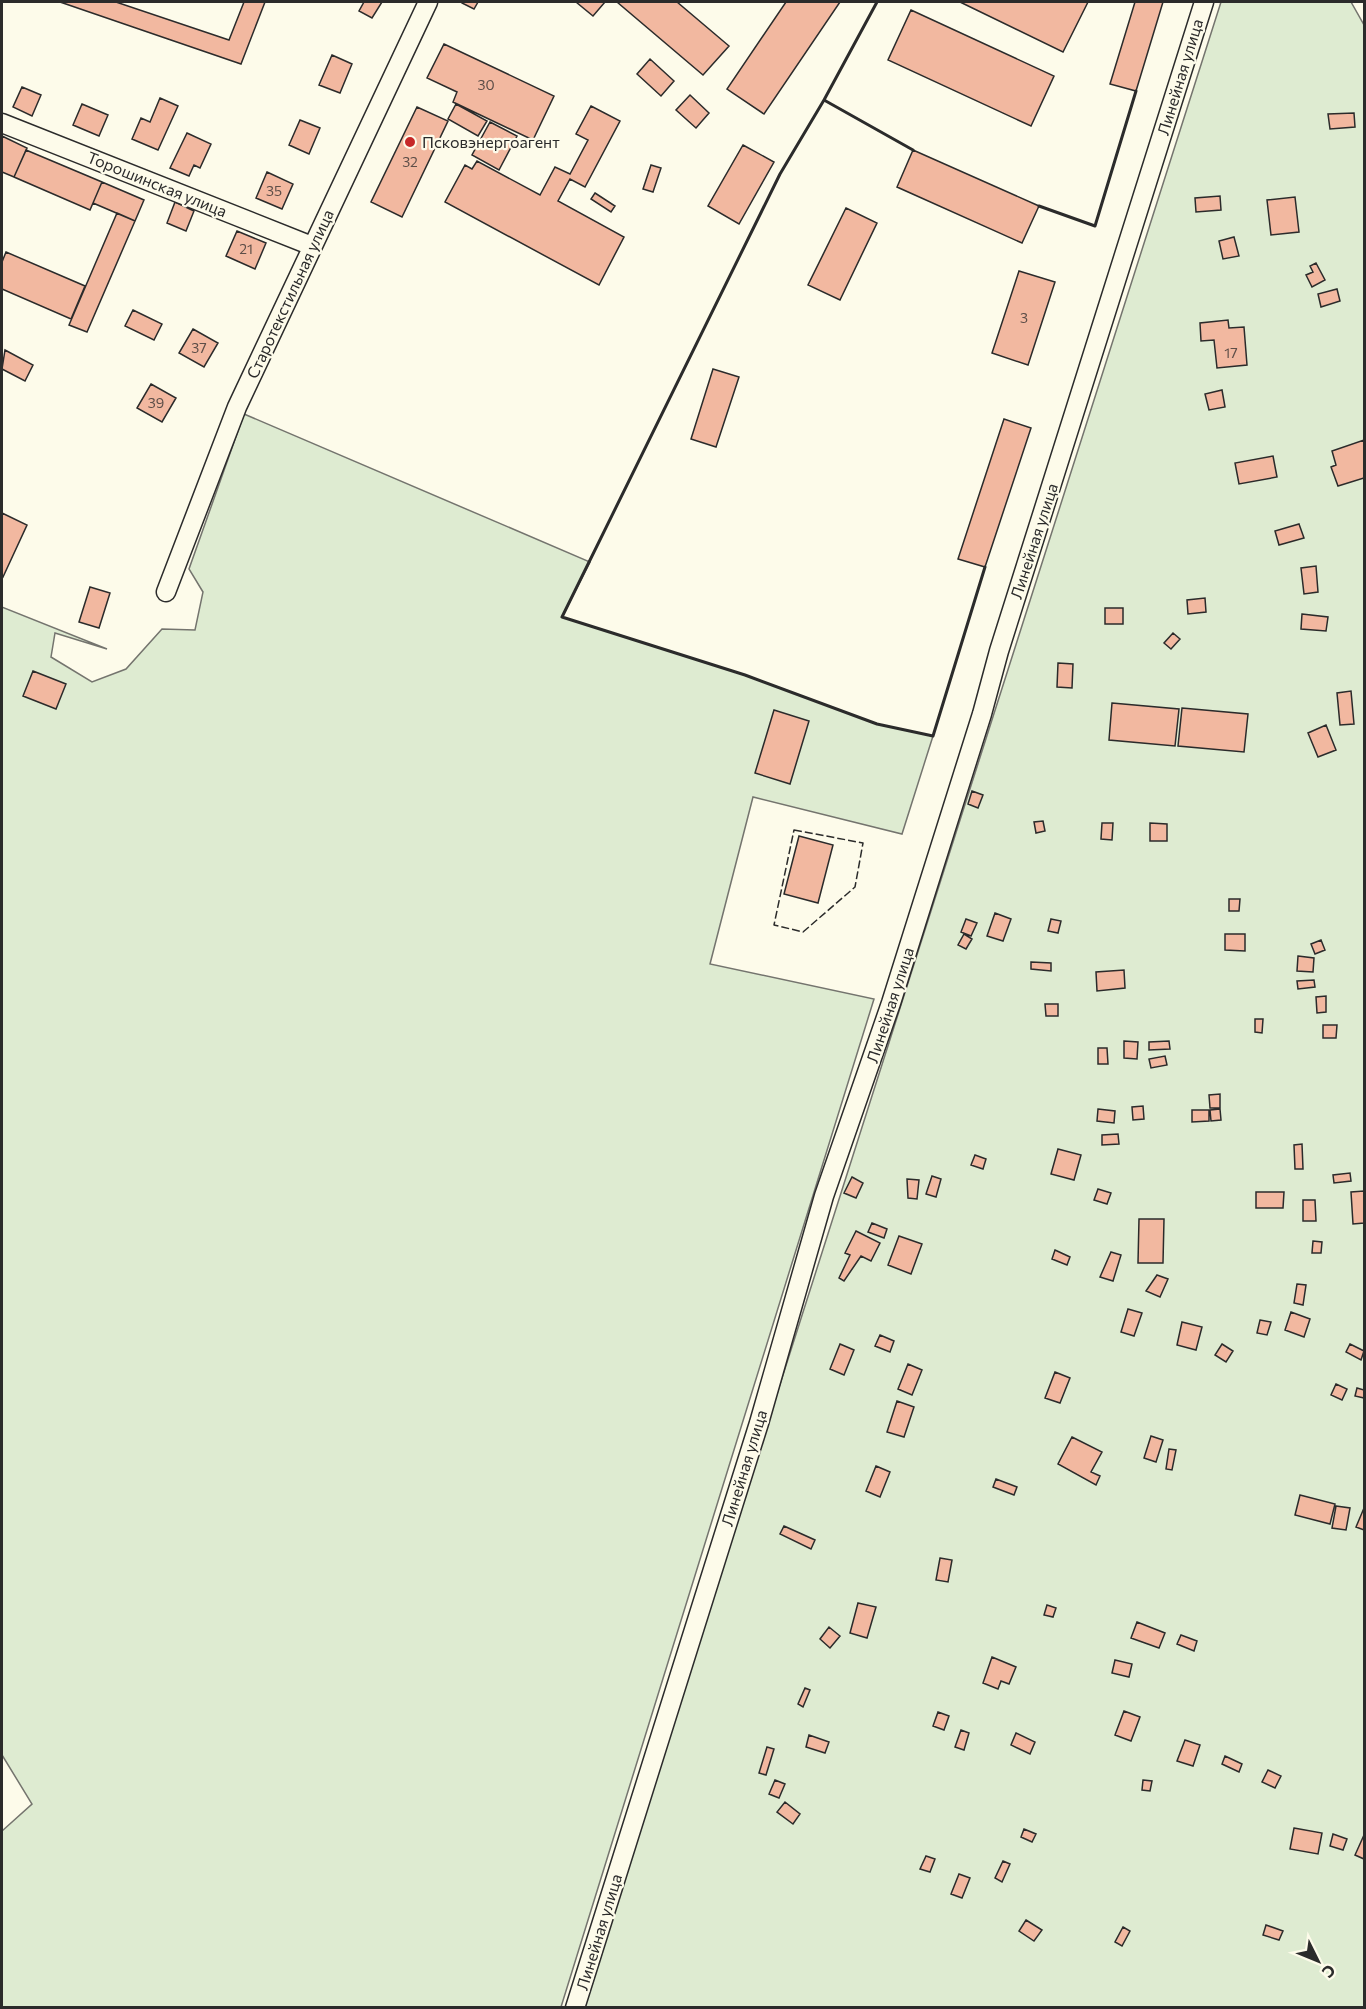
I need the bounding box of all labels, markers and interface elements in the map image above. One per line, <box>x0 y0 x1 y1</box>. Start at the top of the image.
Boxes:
street label: Линейная улица <box>1153 16 1206 137</box>
house number: 30 <box>477 76 495 93</box>
place label: Псковэнергоагент <box>422 132 560 151</box>
marker: Псковэнергоагент <box>403 135 417 149</box>
street label: Торошинская улица <box>85 147 230 220</box>
house number: 32 <box>402 153 418 170</box>
house number: 35 <box>266 182 282 199</box>
street label: Старотекстильная улица <box>242 206 337 381</box>
house number: 21 <box>239 240 253 257</box>
house number: 3 <box>1020 309 1028 326</box>
house number: 37 <box>191 339 207 356</box>
house number: 17 <box>1224 344 1238 361</box>
house number: 39 <box>148 394 164 411</box>
street label: Линейная улица <box>1006 481 1061 601</box>
street label: Линейная улица <box>862 945 917 1065</box>
street label: Линейная улица <box>717 1407 770 1528</box>
street label: Линейная улица <box>572 1871 625 1992</box>
north arrow <box>1288 1931 1348 1991</box>
text: С <box>1319 1961 1340 1982</box>

